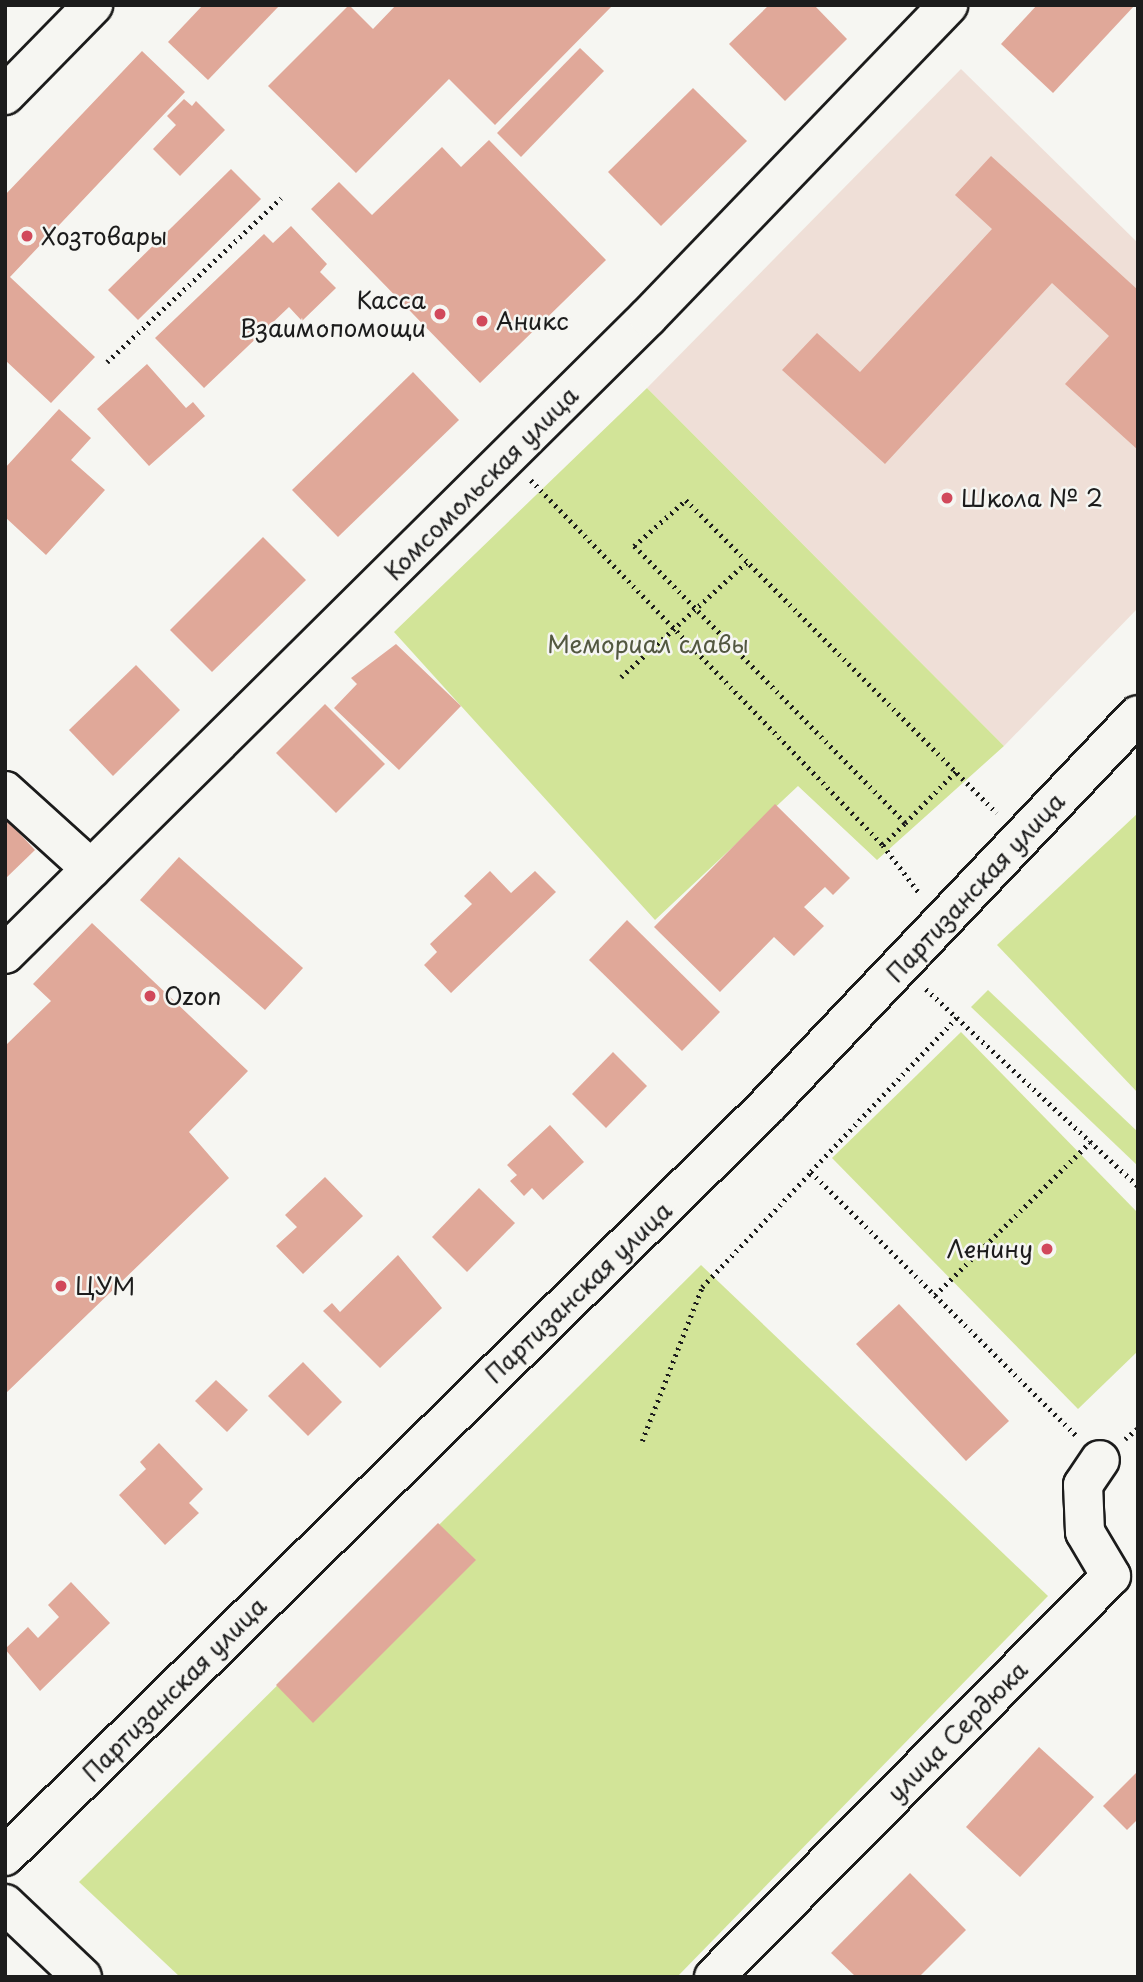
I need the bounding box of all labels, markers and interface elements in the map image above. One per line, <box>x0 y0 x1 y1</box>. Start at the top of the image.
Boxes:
place label: Хозтовары <box>41 222 167 250</box>
marker: Хозтовары <box>19 228 35 244</box>
place label: Касса Взаимопомощи <box>240 286 426 342</box>
marker: Касса Взаимопомощи <box>432 306 448 322</box>
place label: Аникс <box>496 307 569 335</box>
marker: Аникс <box>474 313 490 329</box>
street label: Комсомольская улица <box>378 380 584 586</box>
place label: Школа № 2 <box>961 484 1104 512</box>
marker: Школа № 2 <box>939 490 955 506</box>
park label: Мемориал славы <box>547 630 749 658</box>
street label: Партизанская улица <box>879 786 1071 988</box>
place label: Ozon <box>164 982 221 1010</box>
marker: Ozon <box>142 988 158 1004</box>
street label: Партизанская улица <box>478 1195 678 1389</box>
place label: Ленину <box>947 1235 1033 1263</box>
marker: Ленину <box>1039 1241 1055 1257</box>
place label: ЦУМ <box>75 1272 135 1300</box>
marker: ЦУМ <box>53 1278 69 1294</box>
street label: Партизанская улица <box>76 1591 272 1787</box>
street label: улица Сердюка <box>880 1654 1034 1808</box>

